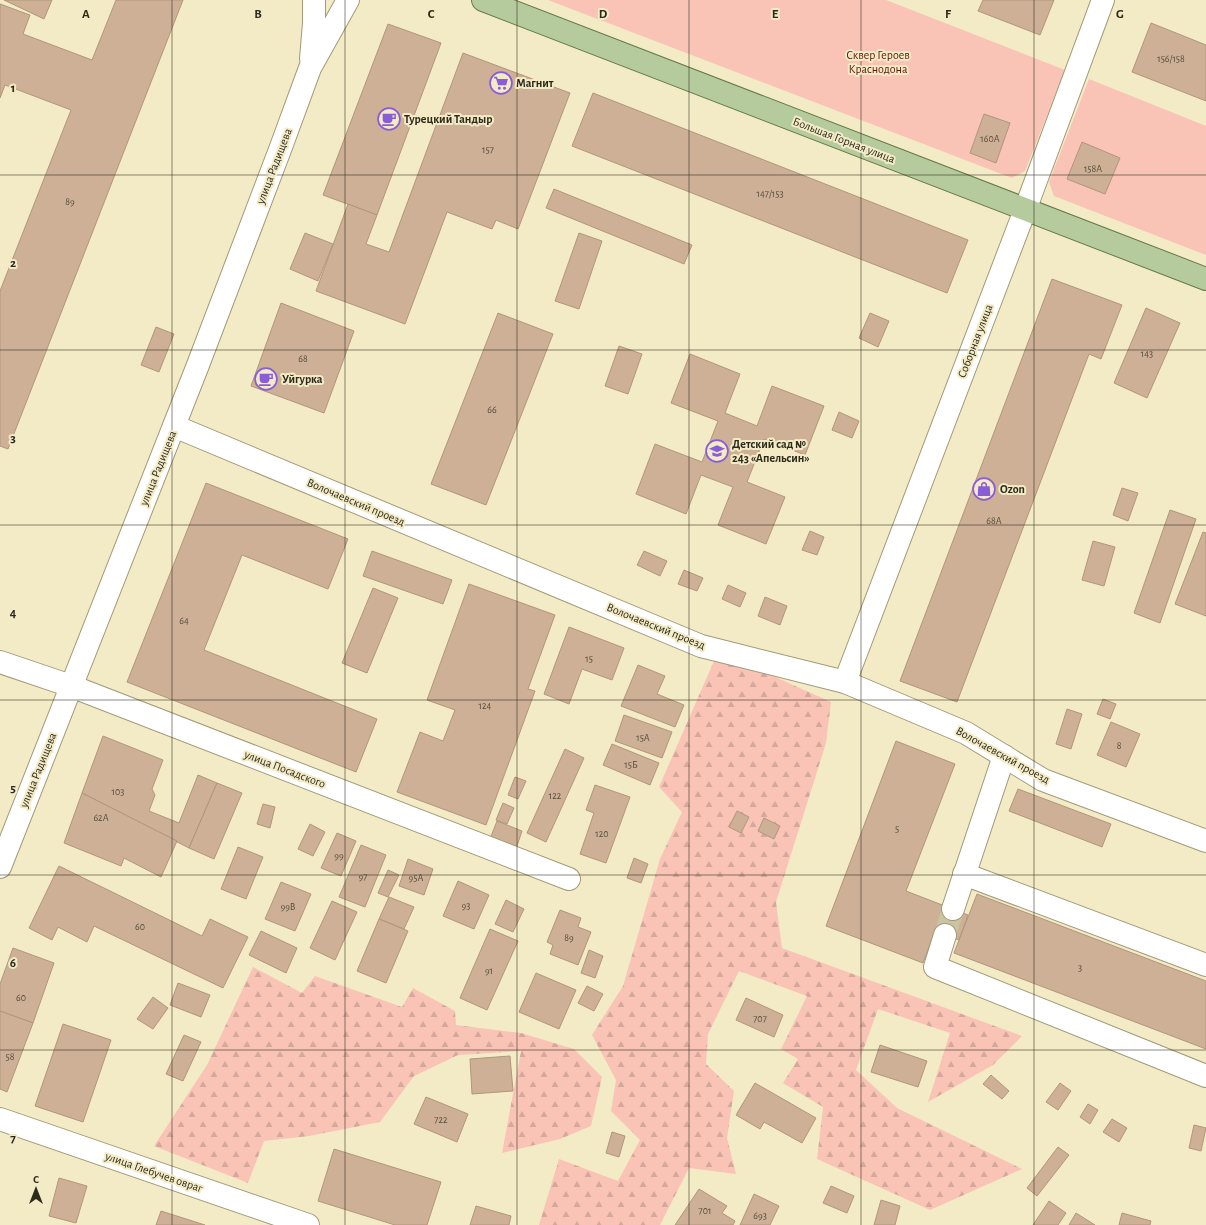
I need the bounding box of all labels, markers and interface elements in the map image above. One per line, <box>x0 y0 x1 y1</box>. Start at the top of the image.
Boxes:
text: A <box>82 8 90 21</box>
text: B <box>254 8 262 21</box>
text: C <box>428 8 435 21</box>
text: D <box>599 8 608 21</box>
text: E <box>772 8 779 21</box>
text: F <box>945 8 952 21</box>
text: G <box>1116 8 1124 21</box>
park label: Сквер Героев Краснодона <box>846 49 910 75</box>
house number: 156/158 <box>1157 54 1185 64</box>
supermarket icon: Магнит <box>488 70 514 96</box>
place label: Магнит <box>516 77 554 89</box>
text: 1 <box>11 82 15 95</box>
cafe icon: Турецкий Тандыр <box>376 106 402 132</box>
place label: Турецкий Тандыр <box>404 113 492 126</box>
street label: Большая Горная улица <box>791 115 897 166</box>
street label: улица Радищева <box>254 126 295 207</box>
house number: 160А <box>980 134 1000 144</box>
house number: 157 <box>482 145 494 155</box>
house number: 158А <box>1084 164 1102 174</box>
house number: 147/153 <box>756 189 784 199</box>
house number: 89 <box>65 197 75 207</box>
text: 2 <box>10 257 16 270</box>
street label: Соборная улица <box>955 302 996 380</box>
house number: 143 <box>1141 349 1153 359</box>
house number: 68 <box>298 354 308 364</box>
cafe icon: Уйгурка <box>253 366 279 392</box>
place label: Уйгурка <box>282 373 323 386</box>
house number: 66 <box>487 405 497 415</box>
street label: улица Радищева <box>137 428 180 509</box>
text: 3 <box>10 432 16 445</box>
school or university icon: Детский сад № 243 «Апельсин» <box>704 438 730 464</box>
place label: Детский сад № 243 «Апельсин» <box>732 438 810 464</box>
street label: Волочаевский проезд <box>305 476 407 528</box>
shop icon: Ozon <box>971 476 997 502</box>
place label: Ozon <box>1000 483 1025 495</box>
house number: 68А <box>986 516 1002 526</box>
street label: Волочаевский проезд <box>605 601 707 651</box>
text: 4 <box>10 607 17 620</box>
house number: 64 <box>179 616 189 626</box>
house number: 15 <box>585 654 593 664</box>
house number: 124 <box>479 701 492 711</box>
street label: Волочаевский проезд <box>954 724 1052 786</box>
street label: улица Радищева <box>17 730 60 811</box>
house number: 15А <box>636 733 650 743</box>
house number: 8 <box>1117 741 1122 751</box>
street label: улица Посадского <box>242 748 327 791</box>
house number: 15Б <box>624 760 638 770</box>
text: 5 <box>10 782 16 795</box>
house number: 103 <box>112 787 124 797</box>
house number: 122 <box>549 791 562 801</box>
house number: 62А <box>93 813 109 823</box>
house number: 5 <box>895 824 899 834</box>
house number: 120 <box>595 829 609 839</box>
house number: 99 <box>334 851 344 861</box>
house number: 97 <box>359 872 367 882</box>
house number: 95А <box>409 873 423 883</box>
house number: 93 <box>462 901 470 911</box>
house number: 99В <box>280 902 296 912</box>
house number: 60 <box>135 922 145 932</box>
house number: 89 <box>564 933 574 943</box>
text: 6 <box>10 957 16 970</box>
house number: 3 <box>1078 963 1082 973</box>
house number: 91 <box>485 966 493 976</box>
house number: 60 <box>16 993 26 1003</box>
house number: 707 <box>753 1014 767 1024</box>
house number: 58 <box>6 1052 15 1062</box>
house number: 722 <box>434 1115 448 1125</box>
text: 7 <box>10 1132 16 1145</box>
street label: улица Глебучев овраг <box>103 1149 205 1195</box>
north arrow <box>16 1169 56 1209</box>
text: С <box>33 1174 39 1185</box>
house number: 701 <box>699 1206 711 1216</box>
house number: 693 <box>753 1211 767 1221</box>

